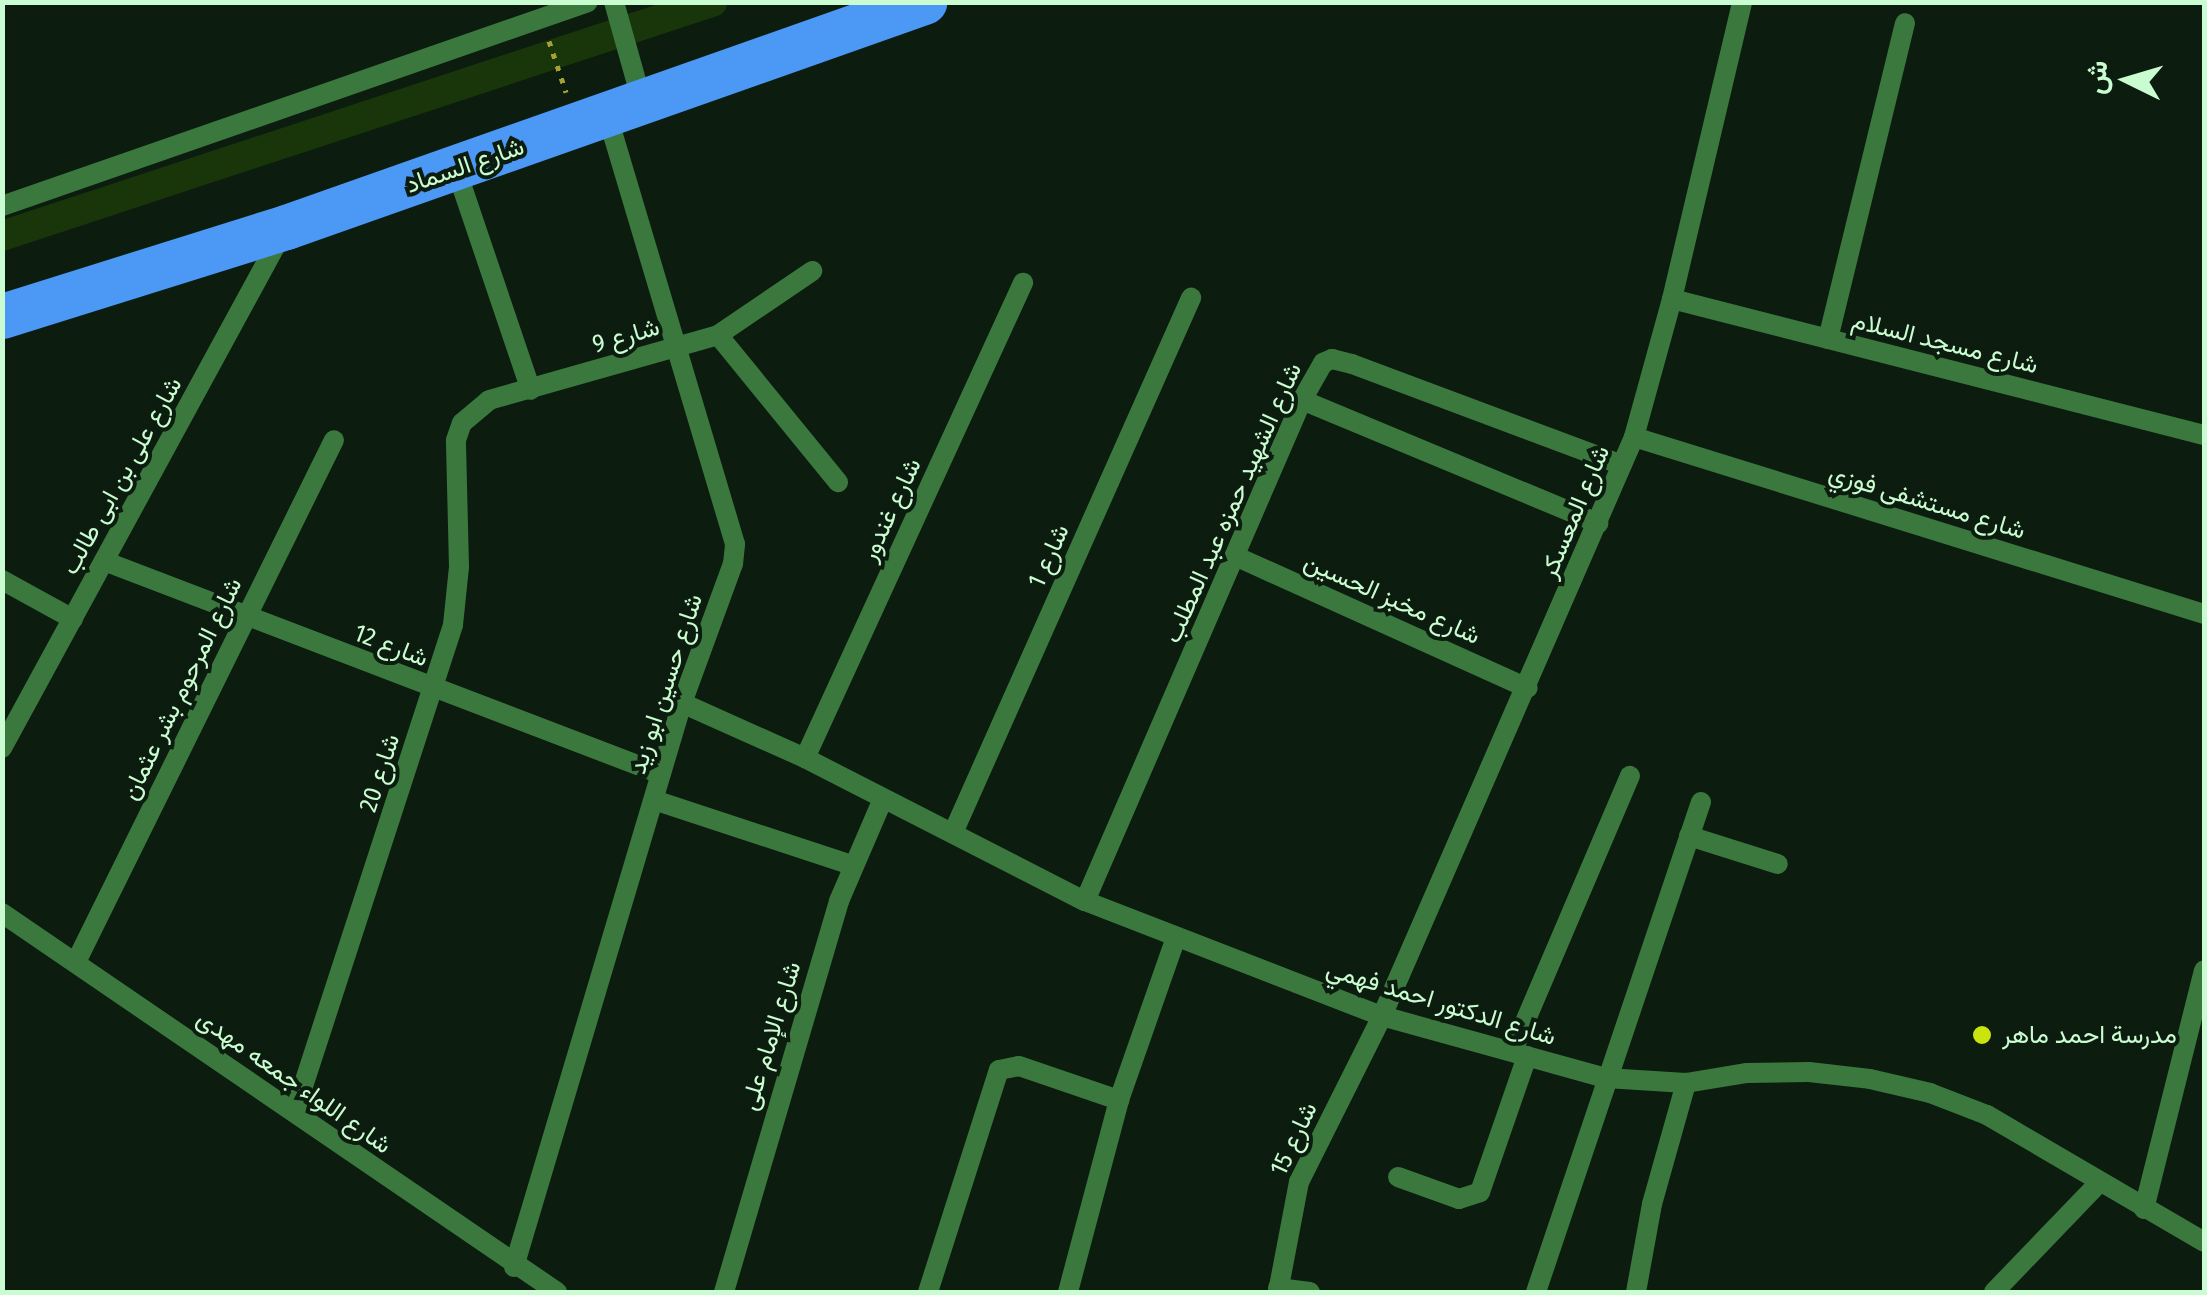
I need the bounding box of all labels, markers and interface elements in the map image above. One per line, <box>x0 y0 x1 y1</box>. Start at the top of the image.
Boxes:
north arrow <box>2077 30 2177 130</box>
text: ش <box>2079 59 2115 96</box>
street label: شارع السماد <box>402 132 528 200</box>
street label: شارع مسجد السلام <box>1849 305 2041 381</box>
street label: شارع 9 <box>589 312 663 360</box>
street label: شارع الشهيد حمزه عبد المطلب <box>1158 358 1308 648</box>
street label: شارع على بن ابى طالب <box>55 372 189 580</box>
street label: شارع المعسكر <box>1534 441 1616 583</box>
street label: شارع غندور <box>854 454 928 566</box>
street label: شارع مستشفى فوزي <box>1825 458 2029 546</box>
street label: شارع 1 <box>1022 520 1076 592</box>
street label: شارع مخبز الحسين <box>1299 547 1485 651</box>
street label: شارع المرحوم بشر عثمان <box>115 573 249 805</box>
street label: شارع حسين ابو زيد <box>623 590 709 778</box>
street label: شارع 12 <box>350 618 432 674</box>
street label: شارع 20 <box>353 730 407 816</box>
street label: شارع الدكتور احمد فهمي <box>1323 954 1559 1052</box>
street label: شارع الإمام على <box>734 958 808 1114</box>
street label: شارع اللواء جمعه مهدى <box>191 1003 397 1161</box>
place label: مدرسة احمد ماهر <box>2002 1020 2177 1050</box>
marker: مدرسة احمد ماهر <box>1971 1024 1993 1046</box>
street label: شارع 15 <box>1264 1098 1324 1180</box>

